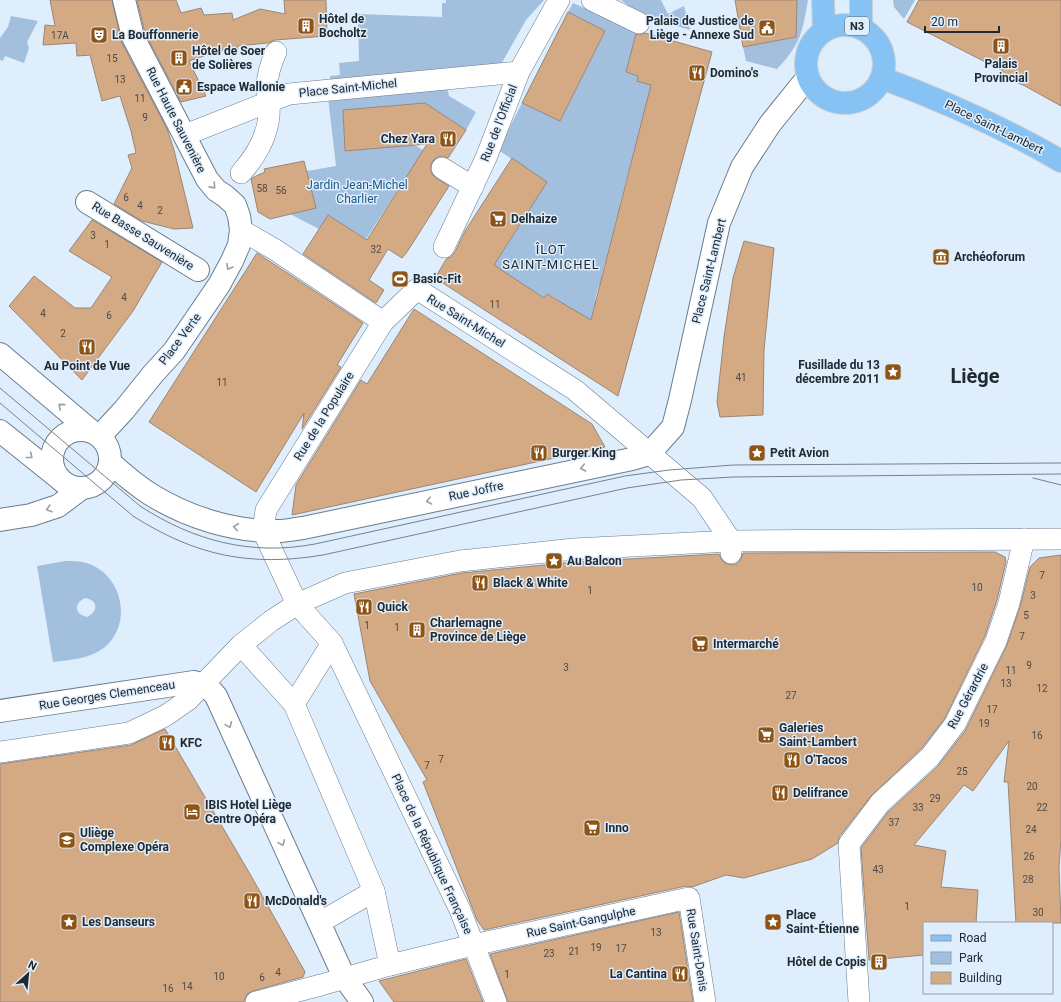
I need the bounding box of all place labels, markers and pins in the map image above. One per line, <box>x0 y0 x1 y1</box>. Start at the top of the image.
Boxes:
place label: Hôtel de Bocholtz <box>319 12 367 40</box>
place label: Palais de Justice de Liège - Annexe Sud <box>646 14 755 42</box>
building icon: Hôtel de Bocholtz <box>296 16 316 36</box>
public building icon: Palais de Justice de Liège - Annexe Sud <box>757 18 777 38</box>
theatre icon: La Bouffonnerie <box>89 25 109 45</box>
place label: La Bouffonnerie <box>112 28 199 42</box>
building icon: Palais Provincial <box>991 36 1011 56</box>
place label: Hôtel de Soer de Solières <box>192 44 266 72</box>
building icon: Hôtel de Soer de Solières <box>169 48 189 68</box>
place label: Palais Provincial <box>974 57 1028 85</box>
restaurant icon: Domino's <box>687 63 707 83</box>
place label: Domino's <box>710 66 759 80</box>
public building icon: Espace Wallonie <box>174 77 194 97</box>
place label: Espace Wallonie <box>197 80 286 94</box>
restaurant icon: Chez Yara <box>438 129 458 149</box>
place label: Chez Yara <box>381 132 436 146</box>
supermarket icon: Delhaize <box>488 209 508 229</box>
place label: Delhaize <box>511 212 558 226</box>
museum icon: Archéoforum <box>931 247 951 267</box>
place label: Archéoforum <box>954 250 1025 264</box>
sports icon: Basic-Fit <box>390 269 410 289</box>
place label: Basic-Fit <box>413 272 461 286</box>
restaurant icon: Au Point de Vue <box>77 337 97 357</box>
place label: Fusillade du 13 décembre 2011 <box>796 358 880 386</box>
place label: Au Point de Vue <box>44 359 131 373</box>
place icon: Fusillade du 13 décembre 2011 <box>883 362 903 382</box>
restaurant icon: Burger King <box>529 443 549 463</box>
place icon: Petit Avion <box>747 443 767 463</box>
place label: Burger King <box>552 446 616 460</box>
place label: Petit Avion <box>770 446 829 460</box>
place icon: Au Balcon <box>544 551 564 571</box>
place label: Au Balcon <box>567 554 622 568</box>
restaurant icon: Black & White <box>470 573 490 593</box>
place label: Black & White <box>493 576 568 590</box>
restaurant icon: Quick <box>354 597 374 617</box>
place label: Quick <box>377 600 408 614</box>
place label: Charlemagne Province de Liège <box>430 616 527 644</box>
building icon: Charlemagne Province de Liège <box>407 620 427 640</box>
supermarket icon: Intermarché <box>690 634 710 654</box>
place label: Intermarché <box>713 637 779 651</box>
place label: Galeries Saint-Lambert <box>779 721 857 749</box>
supermarket icon: Galeries Saint-Lambert <box>756 725 776 745</box>
restaurant icon: KFC <box>157 733 177 753</box>
place label: KFC <box>180 736 202 750</box>
restaurant icon: O'Tacos <box>782 750 802 770</box>
place label: O'Tacos <box>805 753 847 767</box>
restaurant icon: Delifrance <box>770 783 790 803</box>
place label: Delifrance <box>793 786 849 800</box>
place label: IBIS Hotel Liège Centre Opéra <box>205 798 292 826</box>
hotel icon: IBIS Hotel Liège Centre Opéra <box>182 802 202 822</box>
supermarket icon: Inno <box>582 818 602 838</box>
place label: Inno <box>605 821 629 835</box>
place label: Uliège Complexe Opéra <box>80 826 170 854</box>
school or university icon: Uliège Complexe Opéra <box>57 830 77 850</box>
restaurant icon: McDonald's <box>242 891 262 911</box>
place label: McDonald's <box>265 894 327 908</box>
place label: Place Saint-Étienne <box>786 908 859 936</box>
place icon: Les Danseurs <box>59 912 79 932</box>
place icon: Place Saint-Étienne <box>763 912 783 932</box>
place label: Les Danseurs <box>82 915 155 929</box>
building icon: Hôtel de Copis <box>869 952 889 972</box>
place label: Hôtel de Copis <box>787 955 866 969</box>
restaurant icon: La Cantina <box>670 964 690 984</box>
place label: La Cantina <box>610 967 668 981</box>

